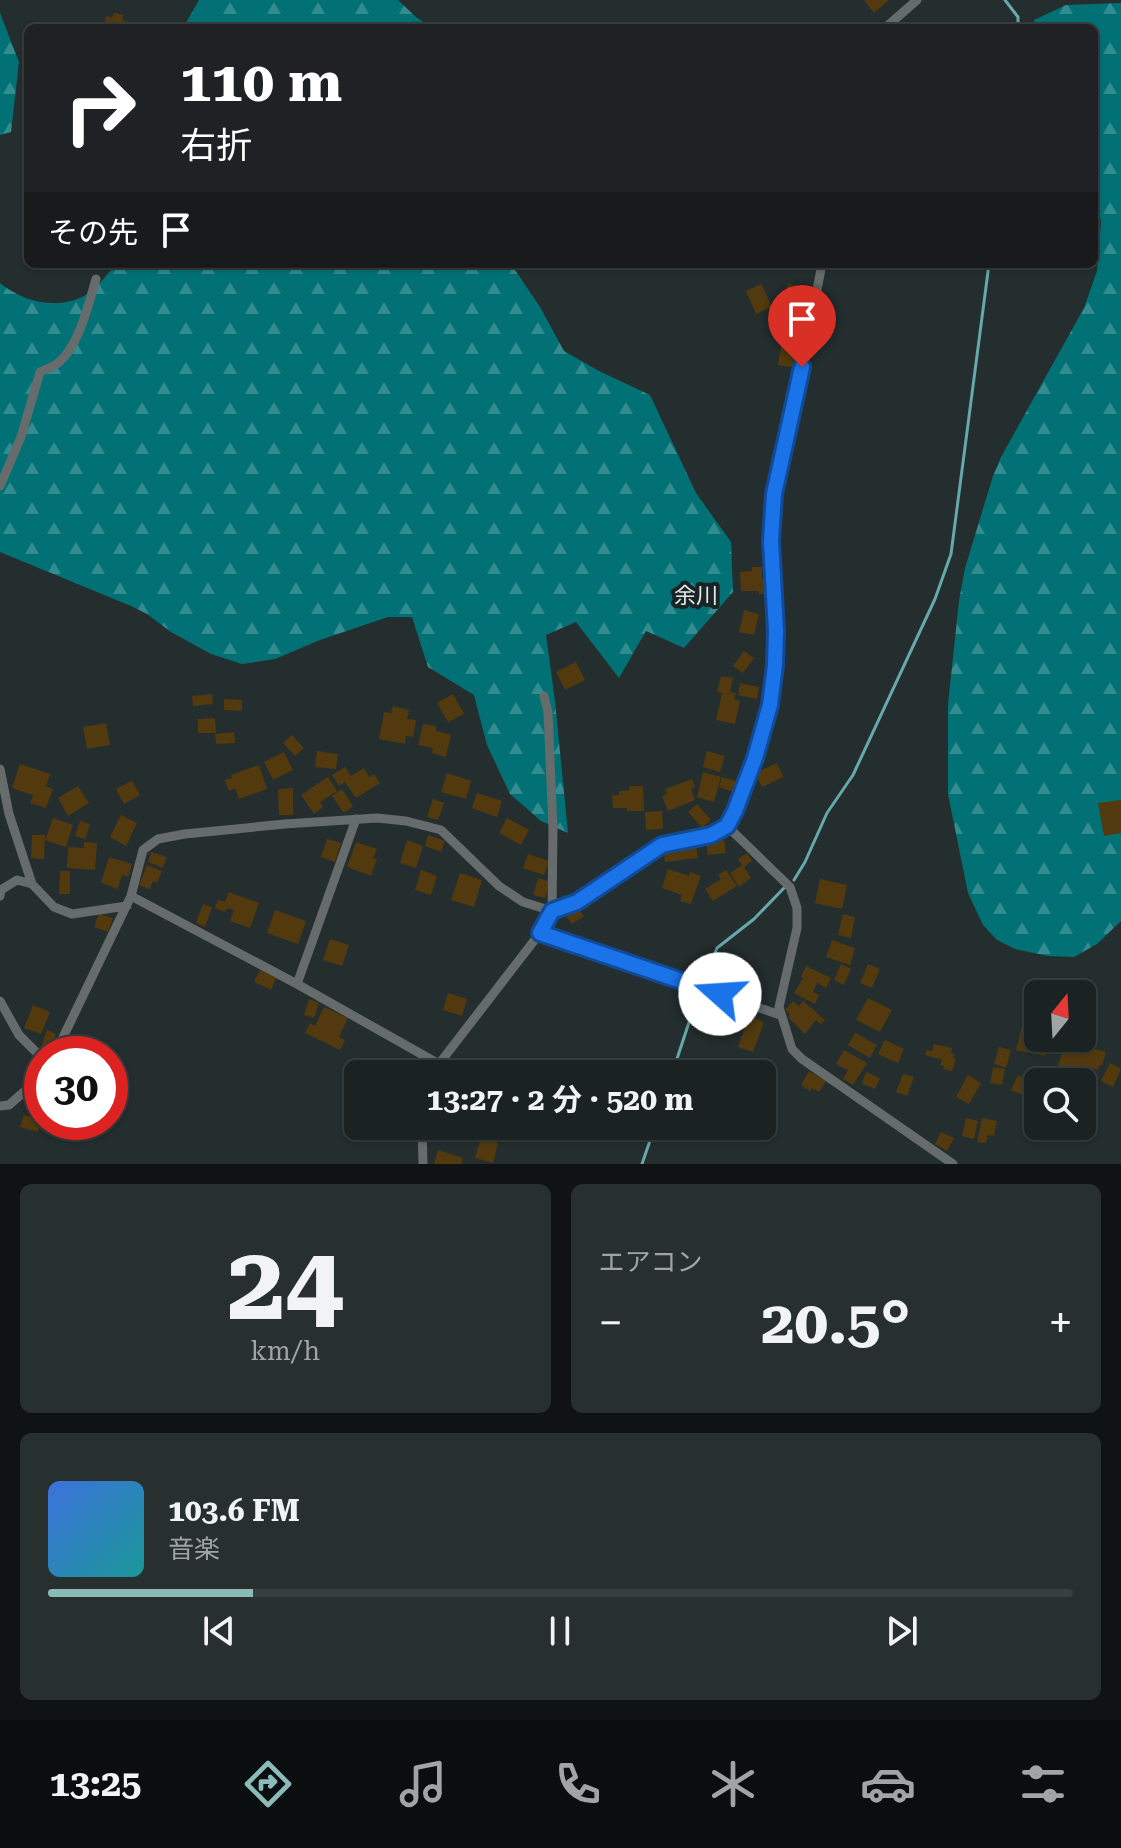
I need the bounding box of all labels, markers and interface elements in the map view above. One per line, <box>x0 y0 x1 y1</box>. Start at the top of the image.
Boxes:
text: 110 m <box>180 49 342 115</box>
icon: right <box>48 56 152 160</box>
text: 右折 <box>180 125 252 167</box>
icon: arrive <box>154 208 198 252</box>
text: その先 <box>48 215 138 250</box>
pin <box>768 285 836 367</box>
icon: arrive <box>780 297 824 341</box>
district label: 余川 <box>674 583 718 608</box>
position arrow <box>678 952 762 1036</box>
north arrow <box>1024 980 1096 1052</box>
map controls <box>1024 980 1096 1140</box>
speed limit sign: 30 <box>24 1036 128 1140</box>
button: search <box>1024 1068 1096 1140</box>
text: 13:27 · 2 分 · 520 m <box>427 1082 693 1117</box>
text: 24 <box>227 1223 343 1344</box>
text: エアコン <box>599 1247 703 1277</box>
text: 20.5° <box>761 1287 911 1358</box>
text: − <box>599 1297 623 1349</box>
text: + <box>1048 1297 1073 1349</box>
text: km/h <box>250 1336 320 1366</box>
text: 103.6 FM <box>168 1493 300 1528</box>
text: 音楽 <box>168 1534 220 1564</box>
icon: previous <box>197 1609 241 1653</box>
icon: pause <box>538 1609 582 1653</box>
icon: next <box>880 1609 924 1653</box>
icon: directions <box>240 1756 296 1812</box>
icon: music <box>395 1756 451 1812</box>
icon: phone <box>550 1756 606 1812</box>
icon: climate <box>705 1756 761 1812</box>
icon: car <box>860 1756 916 1812</box>
icon: filters <box>1015 1756 1071 1812</box>
text: 13:25 <box>50 1763 141 1805</box>

